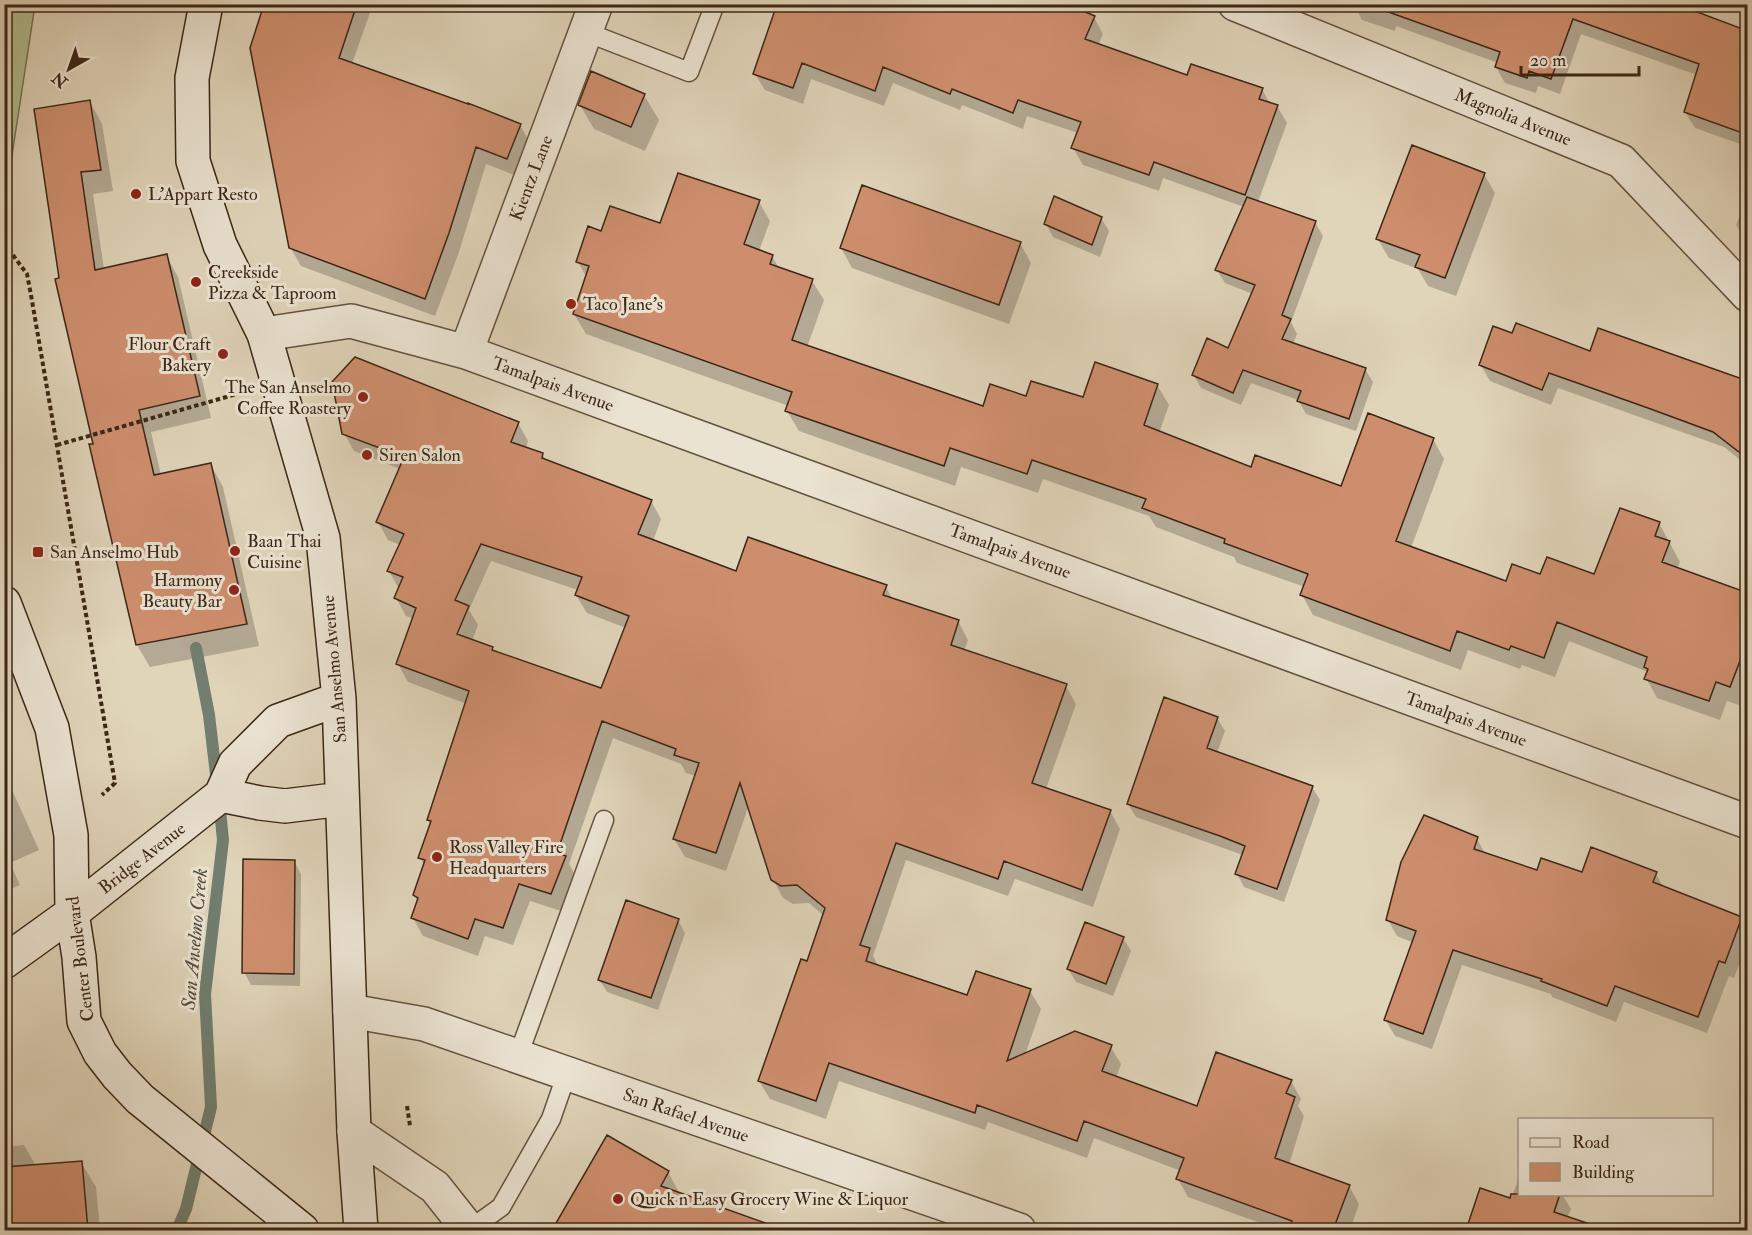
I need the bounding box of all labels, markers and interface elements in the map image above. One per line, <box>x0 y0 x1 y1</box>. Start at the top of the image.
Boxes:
north arrow <box>39 39 99 99</box>
scale bar <box>1521 39 1640 77</box>
text: 20 m <box>1530 49 1566 72</box>
text: N <box>48 67 73 93</box>
street label: Magnolia Avenue <box>1451 84 1575 152</box>
street label: Kientz Lane <box>505 132 558 224</box>
place label: L'Appart Resto <box>148 183 258 206</box>
marker: L'Appart Resto <box>129 187 143 201</box>
place label: Creekside Pizza & Taproom <box>208 261 336 305</box>
marker: Creekside Pizza & Taproom <box>189 275 203 289</box>
place label: Taco Jane's <box>583 293 663 316</box>
marker: Taco Jane's <box>564 297 578 311</box>
place label: Flour Craft Bakery <box>128 333 212 377</box>
marker: Flour Craft Bakery <box>216 347 230 361</box>
street label: Tamalpais Avenue <box>489 352 617 417</box>
place label: The San Anselmo Coffee Roastery <box>225 376 352 420</box>
marker: The San Anselmo Coffee Roastery <box>356 390 370 404</box>
place label: Siren Salon <box>379 444 461 467</box>
marker: Siren Salon <box>360 448 374 462</box>
street label: Tamalpais Avenue <box>946 519 1074 584</box>
place label: Baan Thai Cuisine <box>247 530 322 574</box>
place label: San Anselmo Hub <box>50 541 179 564</box>
marker: Baan Thai Cuisine <box>228 544 242 558</box>
marker: San Anselmo Hub <box>31 545 45 559</box>
place label: Harmony Beauty Bar <box>143 569 223 613</box>
marker: Harmony Beauty Bar <box>227 583 241 597</box>
street label: San Anselmo Avenue <box>317 594 352 744</box>
street label: Tamalpais Avenue <box>1402 687 1530 752</box>
street label: Bridge Avenue <box>94 817 191 900</box>
place label: Ross Valley Fire Headquarters <box>449 836 564 880</box>
marker: Ross Valley Fire Headquarters <box>430 850 444 864</box>
water label: San Anselmo Creek <box>176 867 213 1012</box>
street label: Center Boulevard <box>61 895 100 1023</box>
street label: San Rafael Avenue <box>620 1083 752 1148</box>
legend <box>1518 1118 1713 1196</box>
text: Road <box>1572 1131 1610 1154</box>
text: Building <box>1572 1161 1635 1184</box>
place label: Quick n Easy Grocery Wine & Liquor <box>630 1188 908 1211</box>
marker: Quick n Easy Grocery Wine & Liquor <box>611 1192 625 1206</box>

